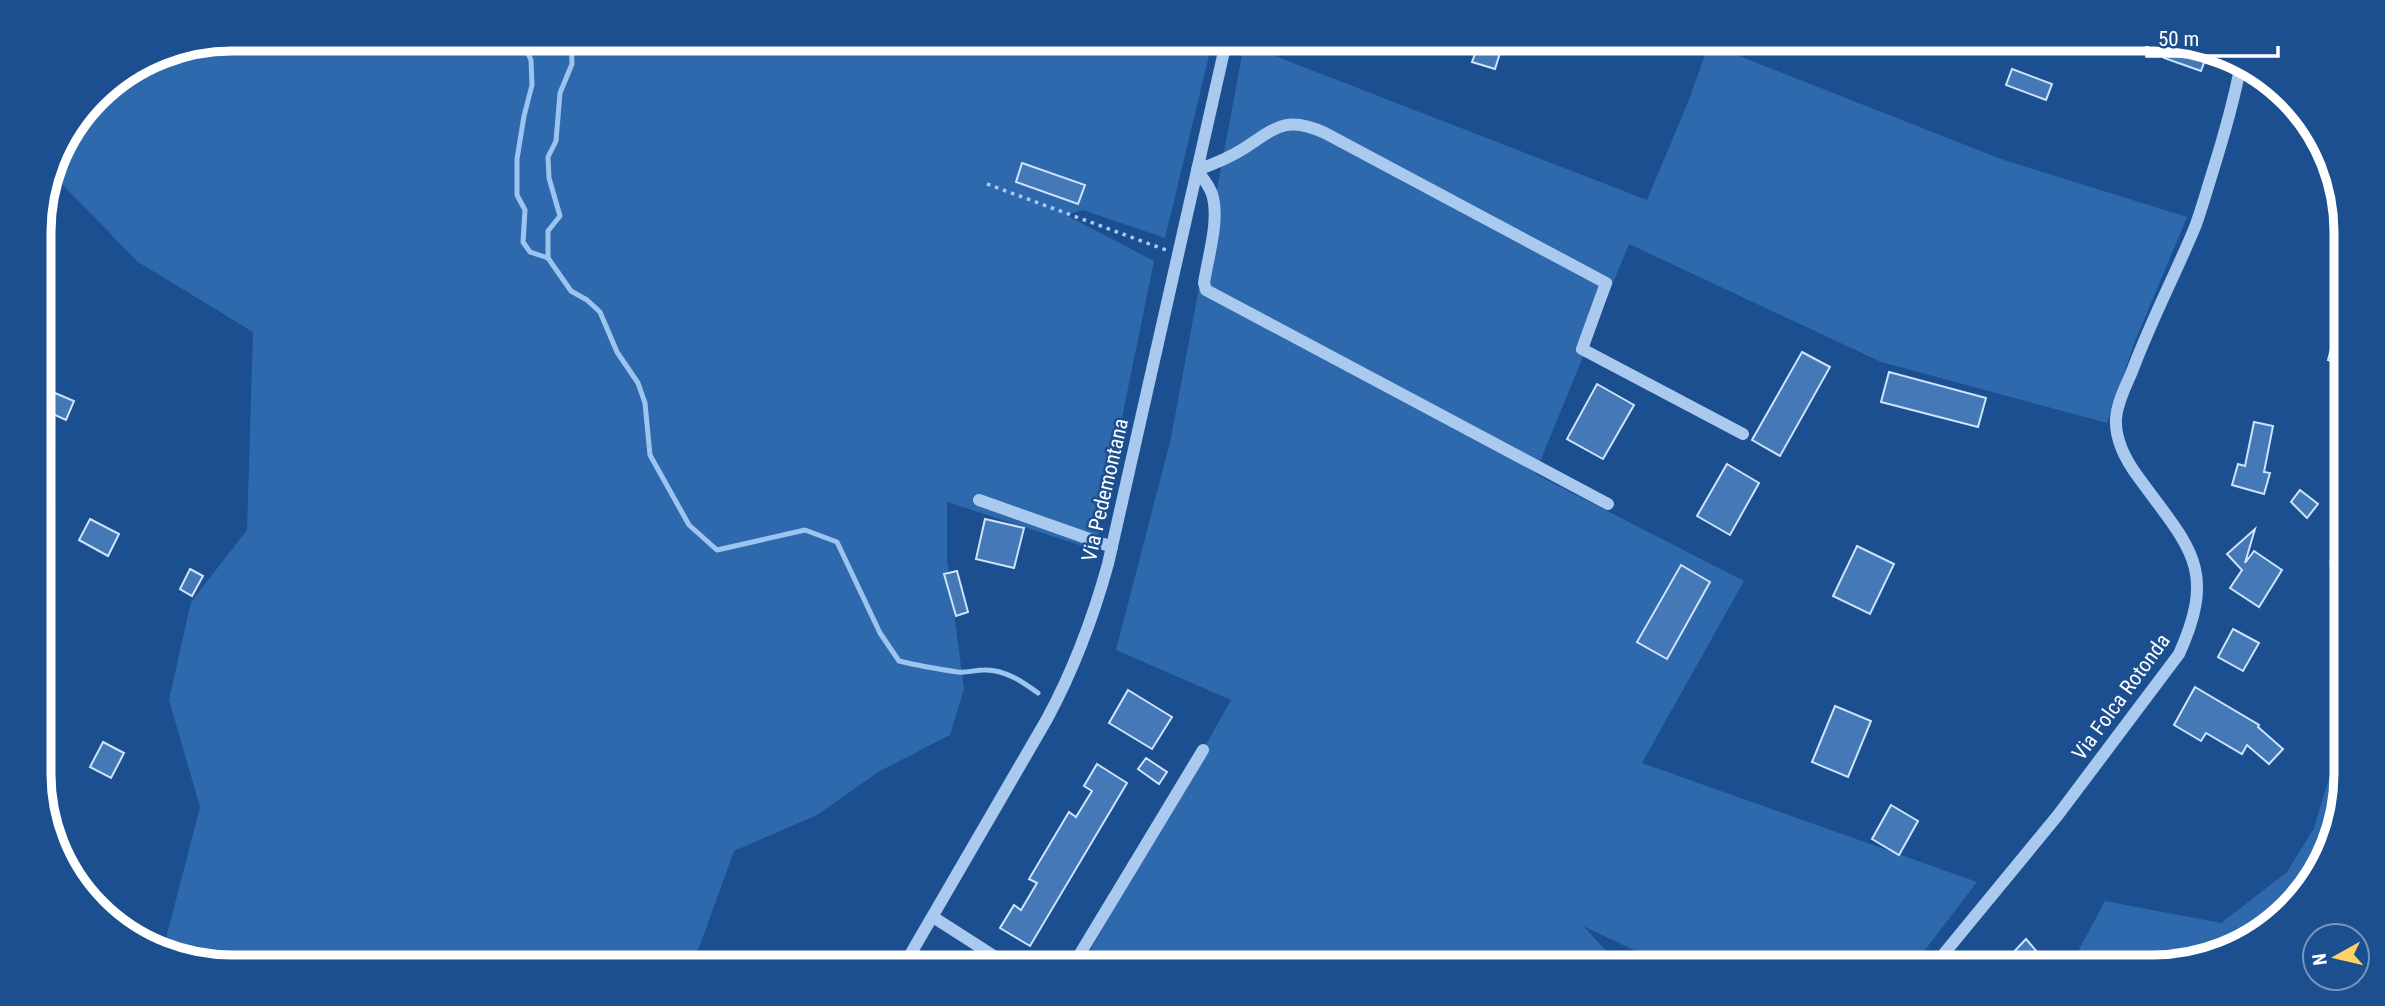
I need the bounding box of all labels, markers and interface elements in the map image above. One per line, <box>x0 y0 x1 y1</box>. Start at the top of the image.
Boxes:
scale bar <box>2147 14 2278 58</box>
text: 50 m <box>2158 27 2199 51</box>
street label: Via Pedemontana <box>1077 416 1133 564</box>
street label: Via Folca Rotonda <box>2067 629 2175 765</box>
north arrow <box>2301 922 2371 992</box>
text: N <box>2307 952 2332 967</box>

